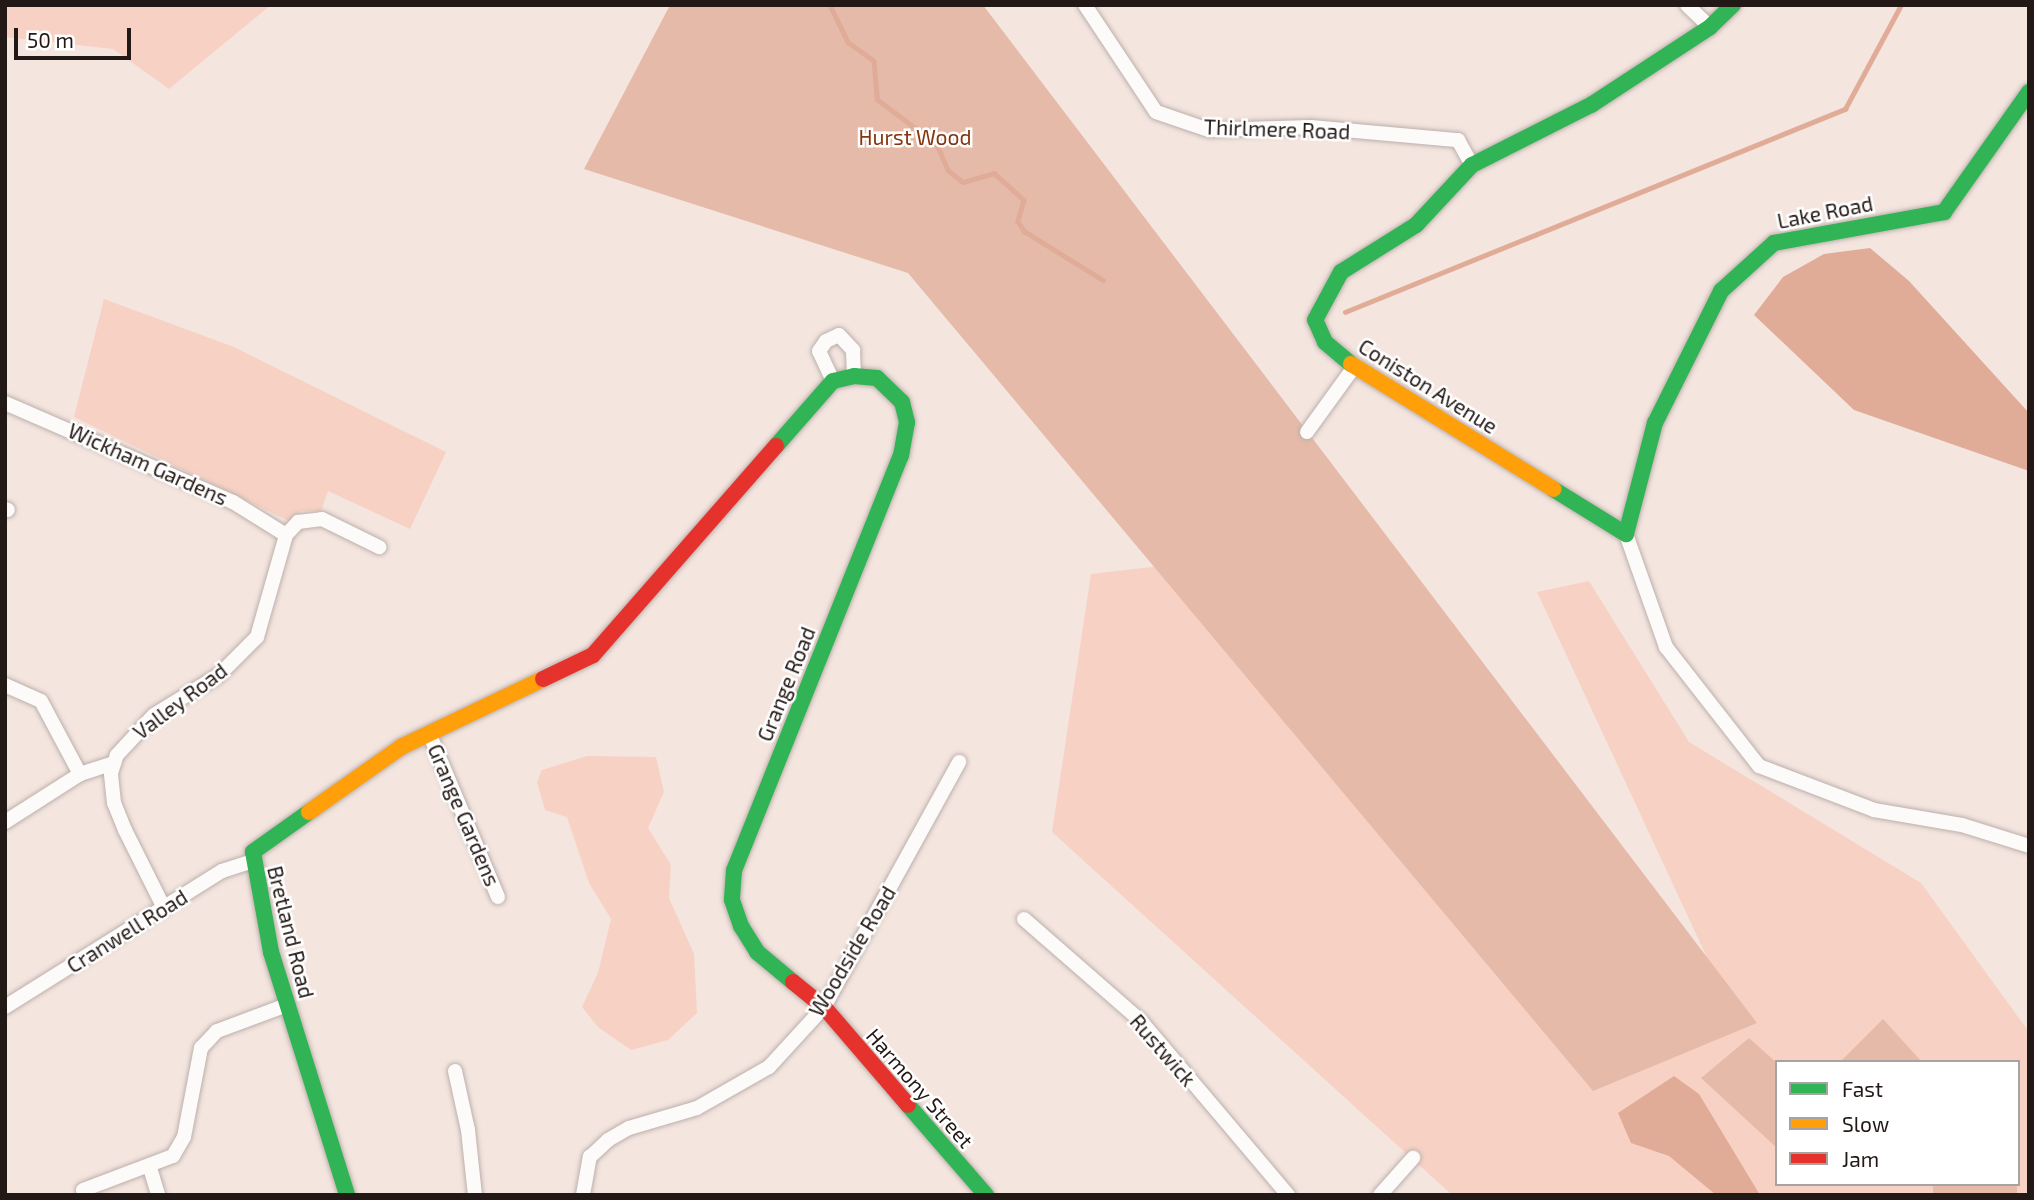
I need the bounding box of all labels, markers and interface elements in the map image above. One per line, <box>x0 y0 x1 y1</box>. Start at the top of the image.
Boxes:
scale bar <box>18 14 135 58</box>
text: 50 m <box>27 27 74 52</box>
street label: Thirlmere Road <box>1203 114 1351 144</box>
park label: Hurst Wood <box>858 124 972 150</box>
street label: Lake Road <box>1775 190 1875 234</box>
street label: Coniston Avenue <box>1354 333 1502 439</box>
street label: Wickham Gardens <box>64 418 232 510</box>
street label: Grange Road <box>752 623 820 745</box>
street label: Valley Road <box>128 657 232 745</box>
street label: Grange Gardens <box>423 740 505 890</box>
street label: Bretland Road <box>262 863 320 1001</box>
street label: Woodside Road <box>803 881 901 1021</box>
street label: Cranwell Road <box>62 884 192 978</box>
street label: Rustwick <box>1125 1009 1201 1091</box>
street label: Harmony Street <box>861 1023 979 1153</box>
legend <box>1775 1060 2020 1186</box>
text: Fast <box>1842 1076 1883 1101</box>
text: Slow <box>1842 1111 1889 1136</box>
text: Jam <box>1842 1146 1879 1171</box>

